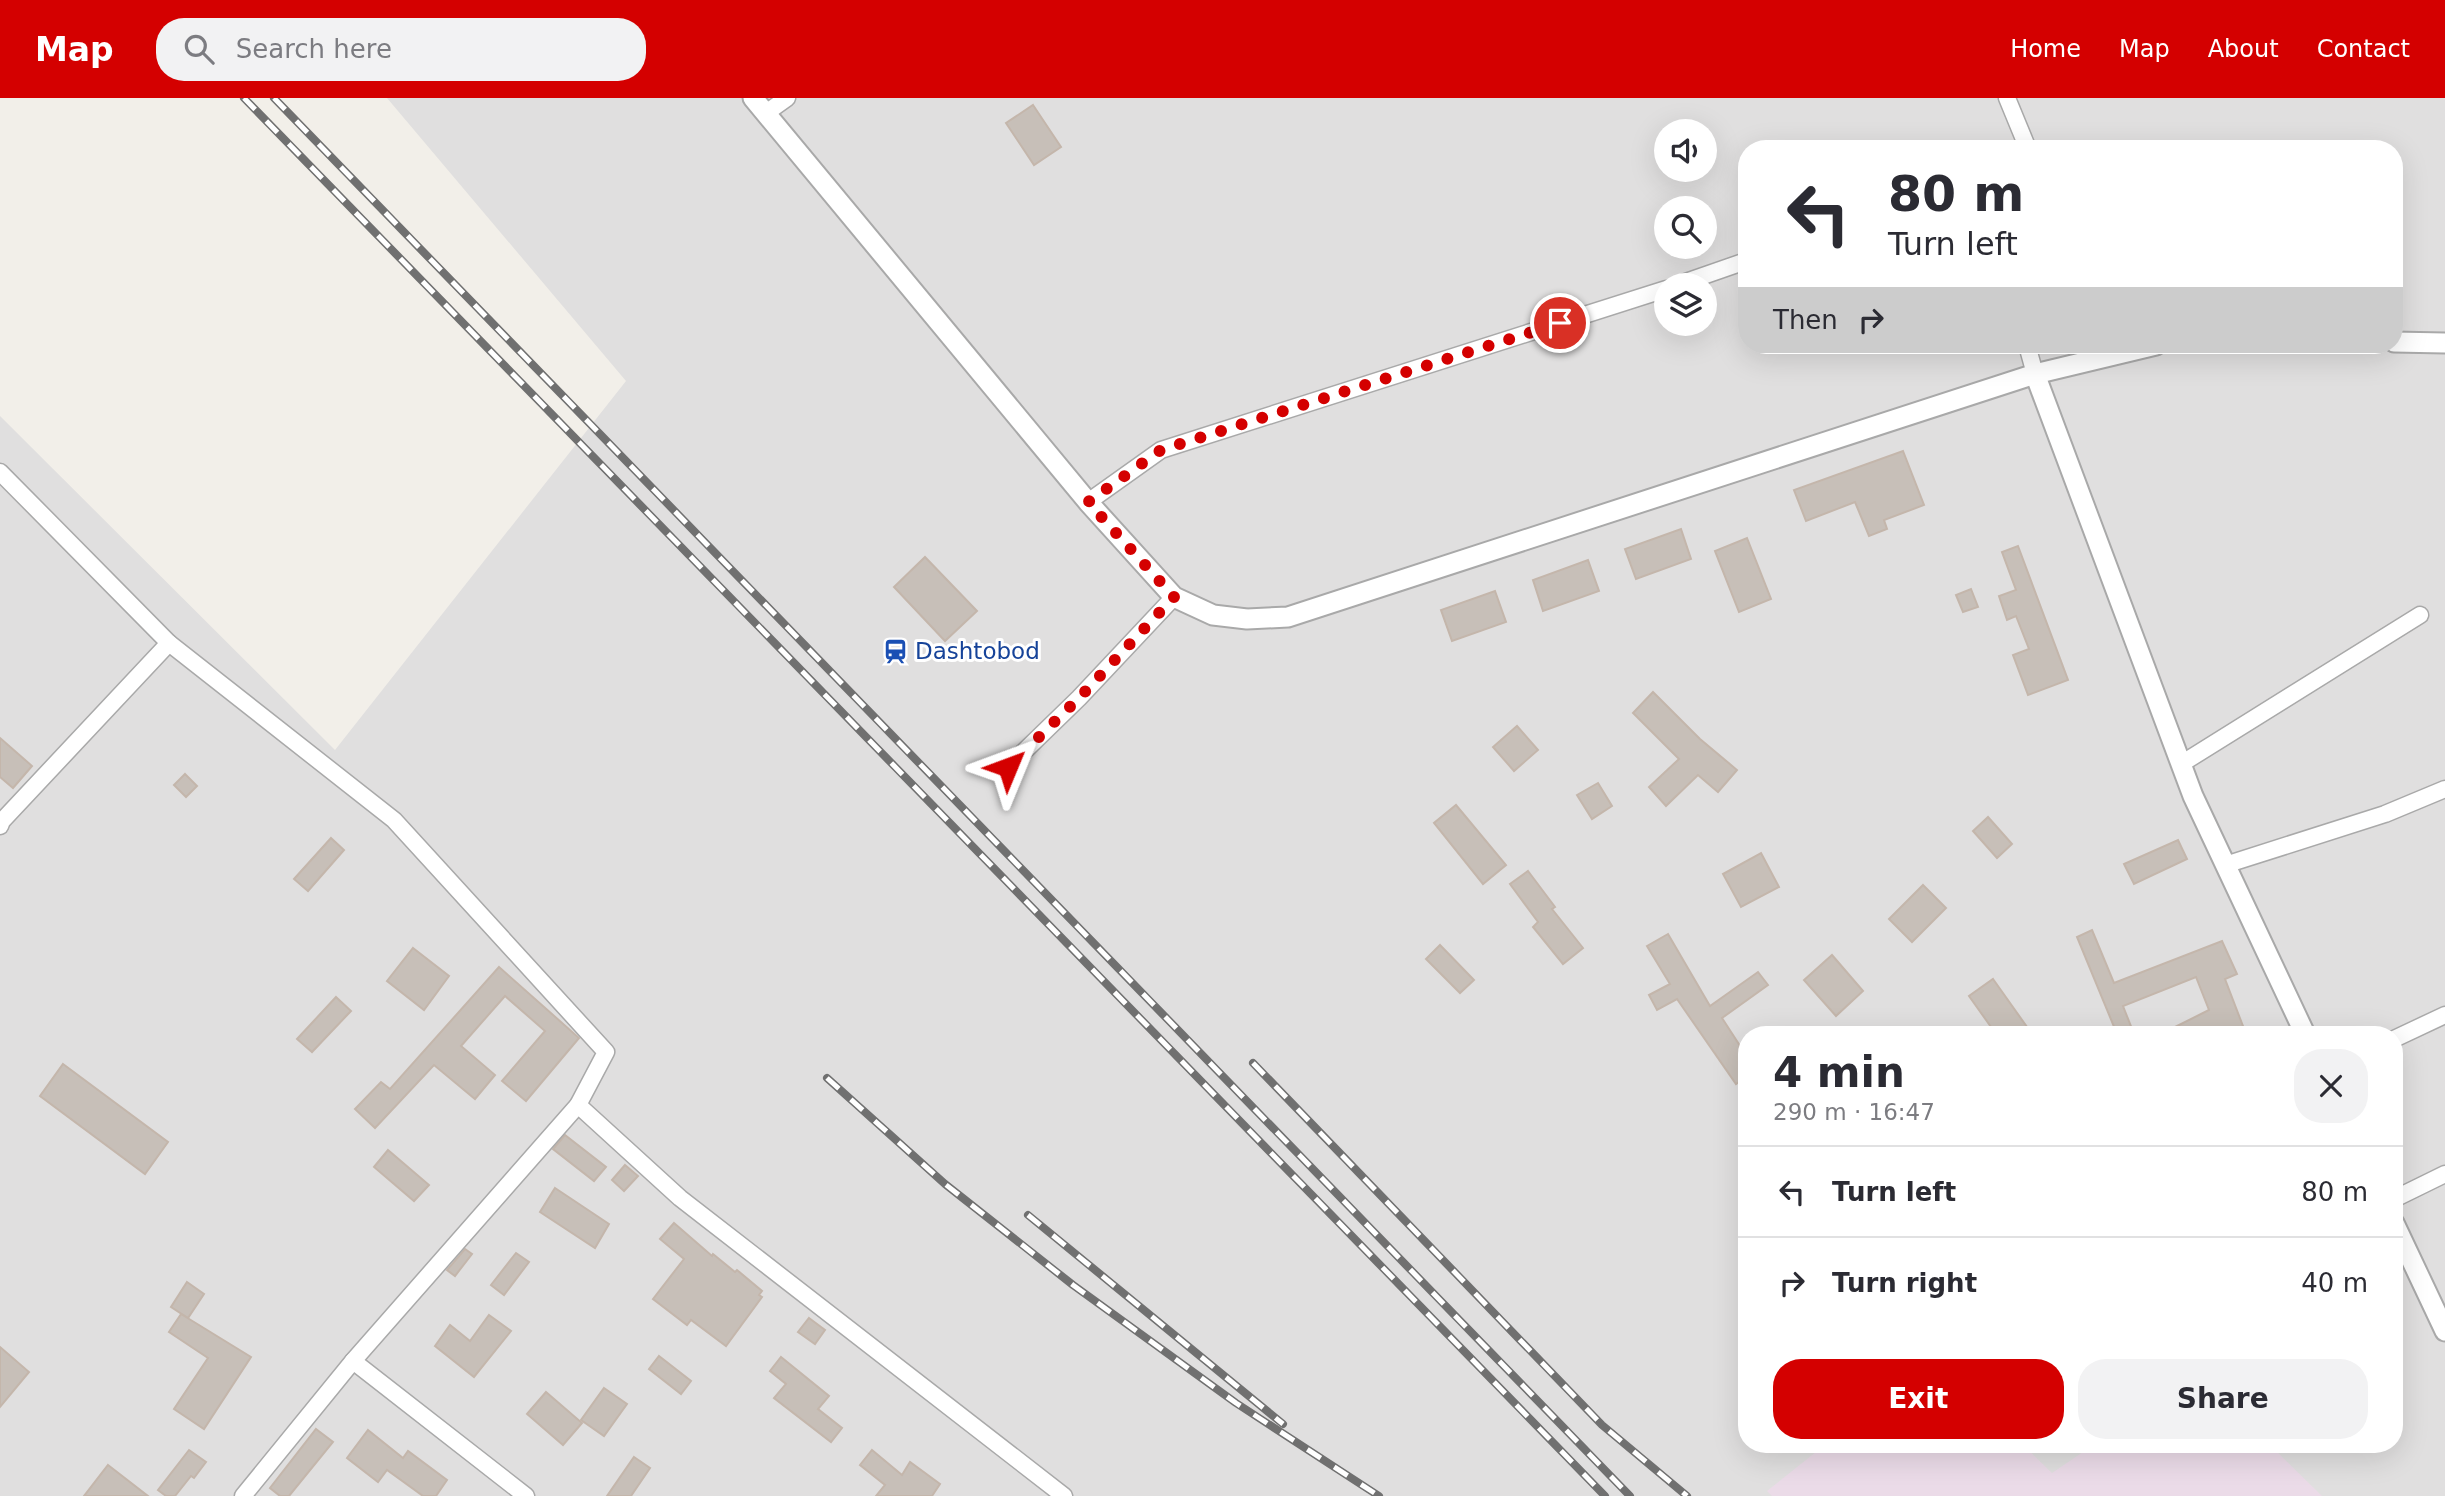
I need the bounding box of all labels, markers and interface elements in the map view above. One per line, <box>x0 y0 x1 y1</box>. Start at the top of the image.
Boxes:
search box <box>156 18 646 81</box>
text: Map <box>35 30 114 69</box>
icon: search <box>180 30 218 68</box>
text: Search here <box>236 34 392 64</box>
text: Home <box>2010 35 2081 63</box>
text: Map <box>2119 35 2170 63</box>
text: About <box>2208 35 2279 63</box>
text: Contact <box>2317 35 2410 63</box>
map controls <box>1654 119 1717 336</box>
button: sound <box>1654 119 1717 182</box>
text: 80 m <box>1888 166 2024 223</box>
icon: left <box>1773 168 1864 259</box>
button: search <box>1654 196 1717 259</box>
text: Turn left <box>1888 225 2018 263</box>
button: layers <box>1654 273 1717 336</box>
pin <box>1530 293 1590 353</box>
icon: right <box>1852 301 1890 339</box>
icon: arrive <box>1541 304 1579 342</box>
text: Then <box>1773 305 1838 335</box>
station icon: Dashtobod <box>881 637 909 665</box>
place label: Dashtobod <box>915 638 1040 664</box>
position arrow <box>971 730 1045 804</box>
text: 4 min <box>1773 1048 1905 1097</box>
button: close <box>2294 1049 2368 1123</box>
text: 290 m · 16:47 <box>1773 1099 1935 1125</box>
icon: left <box>1773 1173 1811 1211</box>
text: Turn left <box>1832 1177 1956 1207</box>
text: 80 m <box>2301 1177 2368 1207</box>
icon: right <box>1773 1264 1811 1302</box>
text: Turn right <box>1832 1268 1977 1298</box>
text: 40 m <box>2301 1268 2368 1298</box>
button: Exit <box>1773 1359 2064 1439</box>
button: Share <box>2078 1359 2368 1439</box>

